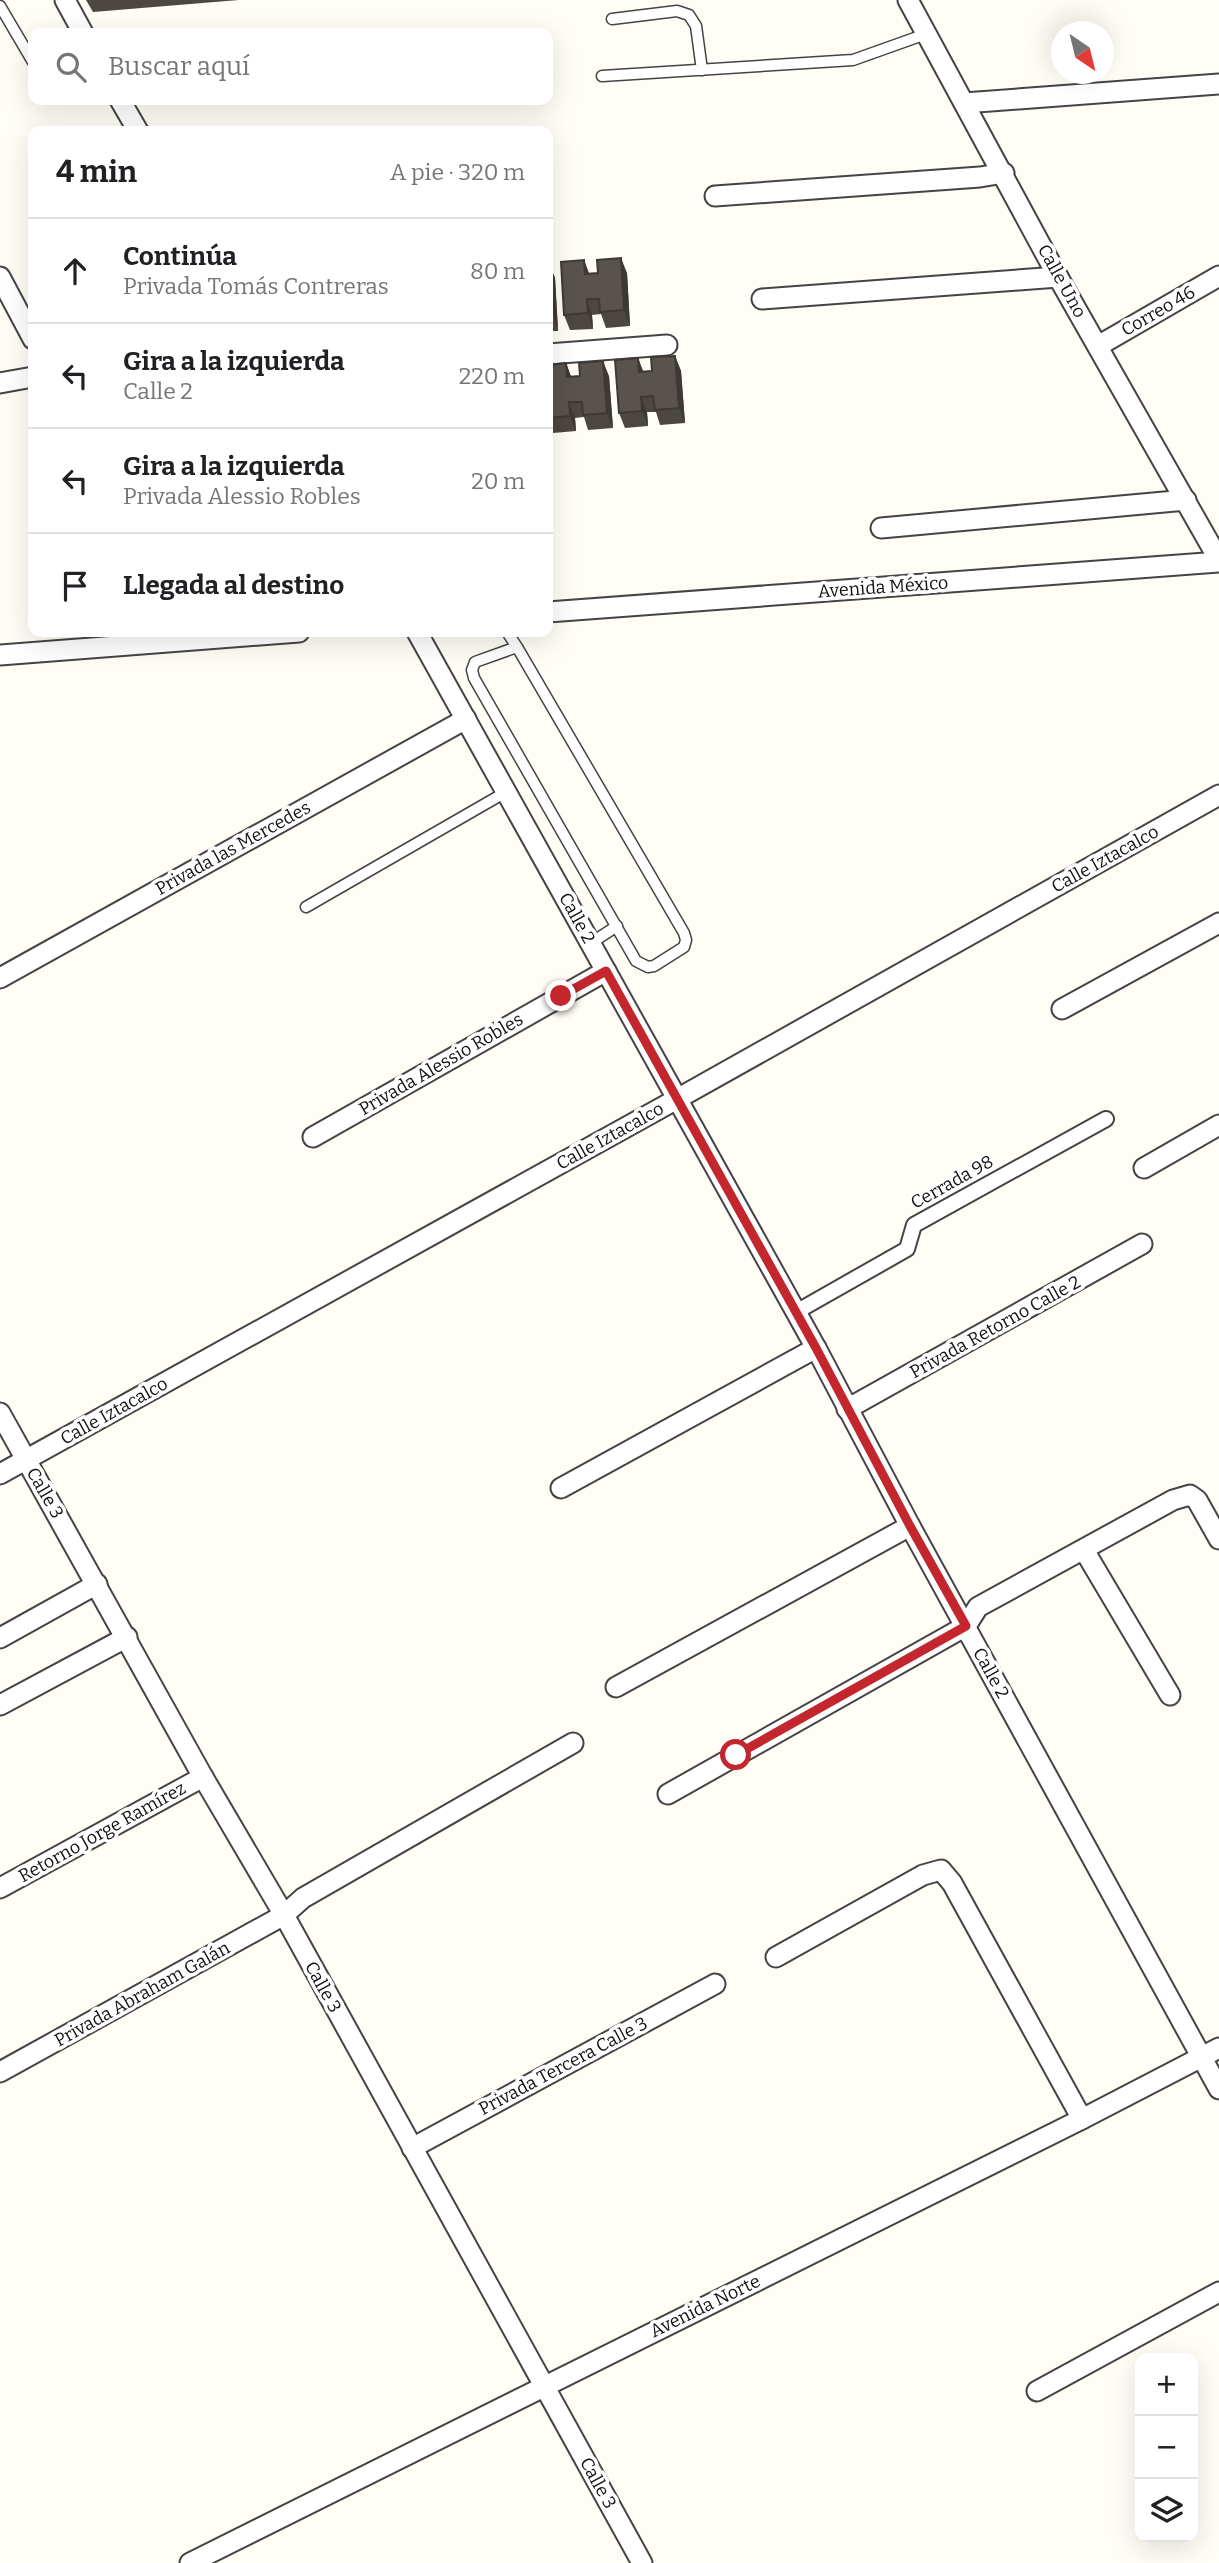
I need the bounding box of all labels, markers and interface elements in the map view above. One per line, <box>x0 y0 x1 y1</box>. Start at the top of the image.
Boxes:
north arrow <box>1051 21 1114 84</box>
search box <box>28 28 553 105</box>
icon: search <box>52 48 90 86</box>
text: Buscar aquí <box>108 51 250 82</box>
text: 4 min <box>56 154 137 190</box>
text: A pie · 320 m <box>390 158 525 186</box>
text: Continúa <box>123 241 237 272</box>
street label: Calle Uno <box>1033 241 1091 321</box>
icon: ahead <box>56 252 94 290</box>
text: 80 m <box>470 257 525 285</box>
text: Privada Tomás Contreras <box>123 272 389 300</box>
street label: Correo 46 <box>1117 281 1199 341</box>
text: Gira a la izquierda <box>123 346 345 377</box>
icon: left <box>56 357 94 395</box>
text: 220 m <box>459 362 525 390</box>
text: Calle 2 <box>123 377 193 405</box>
text: Gira a la izquierda <box>123 451 345 482</box>
icon: left <box>56 462 94 500</box>
text: 20 m <box>471 467 525 495</box>
text: Privada Alessio Robles <box>123 482 361 510</box>
icon: arrive <box>56 567 94 605</box>
text: Llegada al destino <box>123 570 344 601</box>
street label: Avenida México <box>817 571 949 603</box>
street label: Privada las Mercedes <box>152 796 314 900</box>
street label: Calle Iztacalco <box>1048 820 1162 898</box>
street label: Calle 2 <box>554 889 600 947</box>
route end <box>545 980 576 1011</box>
street label: Privada Alessio Robles <box>355 1008 527 1120</box>
street label: Calle Iztacalco <box>553 1097 667 1175</box>
street label: Cerrada 98 <box>907 1150 997 1214</box>
street label: Privada Retorno Calle 2 <box>906 1271 1084 1383</box>
street label: Calle Iztacalco <box>57 1372 171 1450</box>
street label: Calle 3 <box>22 1464 68 1522</box>
street label: Calle 2 <box>968 1644 1014 1702</box>
route start <box>720 1739 751 1770</box>
street label: Retorno Jorge Ramírez <box>15 1777 189 1887</box>
street label: Privada Abraham Galán <box>50 1936 234 2051</box>
street label: Calle 3 <box>300 1958 346 2016</box>
street label: Privada Tercera Calle 3 <box>475 2012 651 2120</box>
street label: Avenida Norte <box>646 2270 764 2342</box>
map controls <box>1135 2353 1198 2542</box>
button: + <box>1135 2353 1198 2416</box>
button: − <box>1135 2416 1198 2479</box>
street label: Calle 3 <box>575 2454 621 2512</box>
button: layers <box>1135 2479 1198 2542</box>

